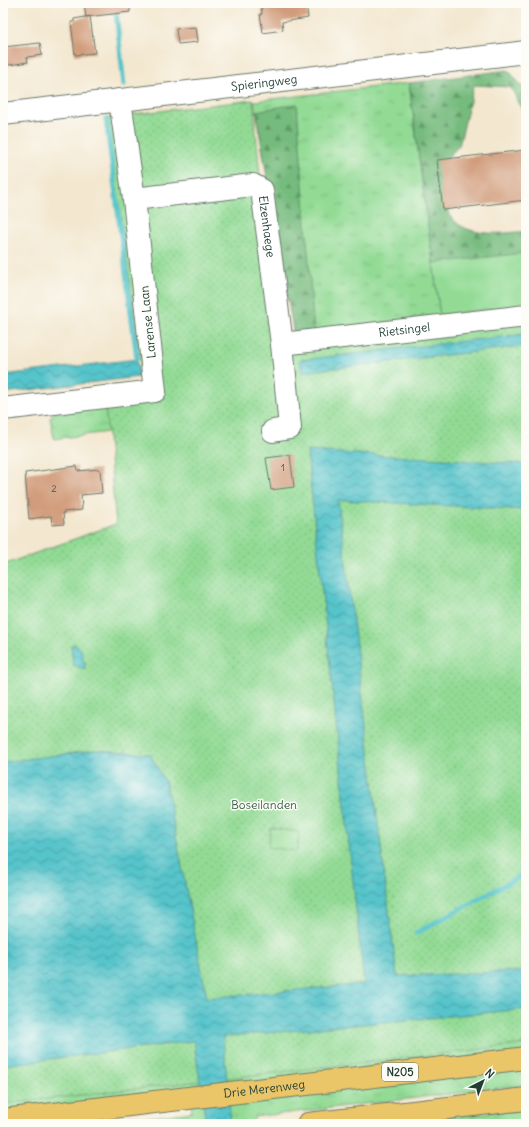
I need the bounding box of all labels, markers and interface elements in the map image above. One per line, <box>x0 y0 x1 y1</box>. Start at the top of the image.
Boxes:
street label: Spieringweg <box>230 71 298 94</box>
street label: Elzenhaege <box>256 195 279 258</box>
street label: Larense Laan <box>136 285 159 359</box>
street label: Rietsingel <box>378 319 431 340</box>
house number: 1 <box>281 461 285 474</box>
house number: 2 <box>51 482 57 495</box>
park label: Boseilanden <box>231 797 297 812</box>
north arrow <box>463 1061 503 1101</box>
road number: N205 <box>382 1063 418 1081</box>
text: N <box>482 1066 497 1081</box>
street label: Drie Merenweg <box>222 1076 306 1101</box>

